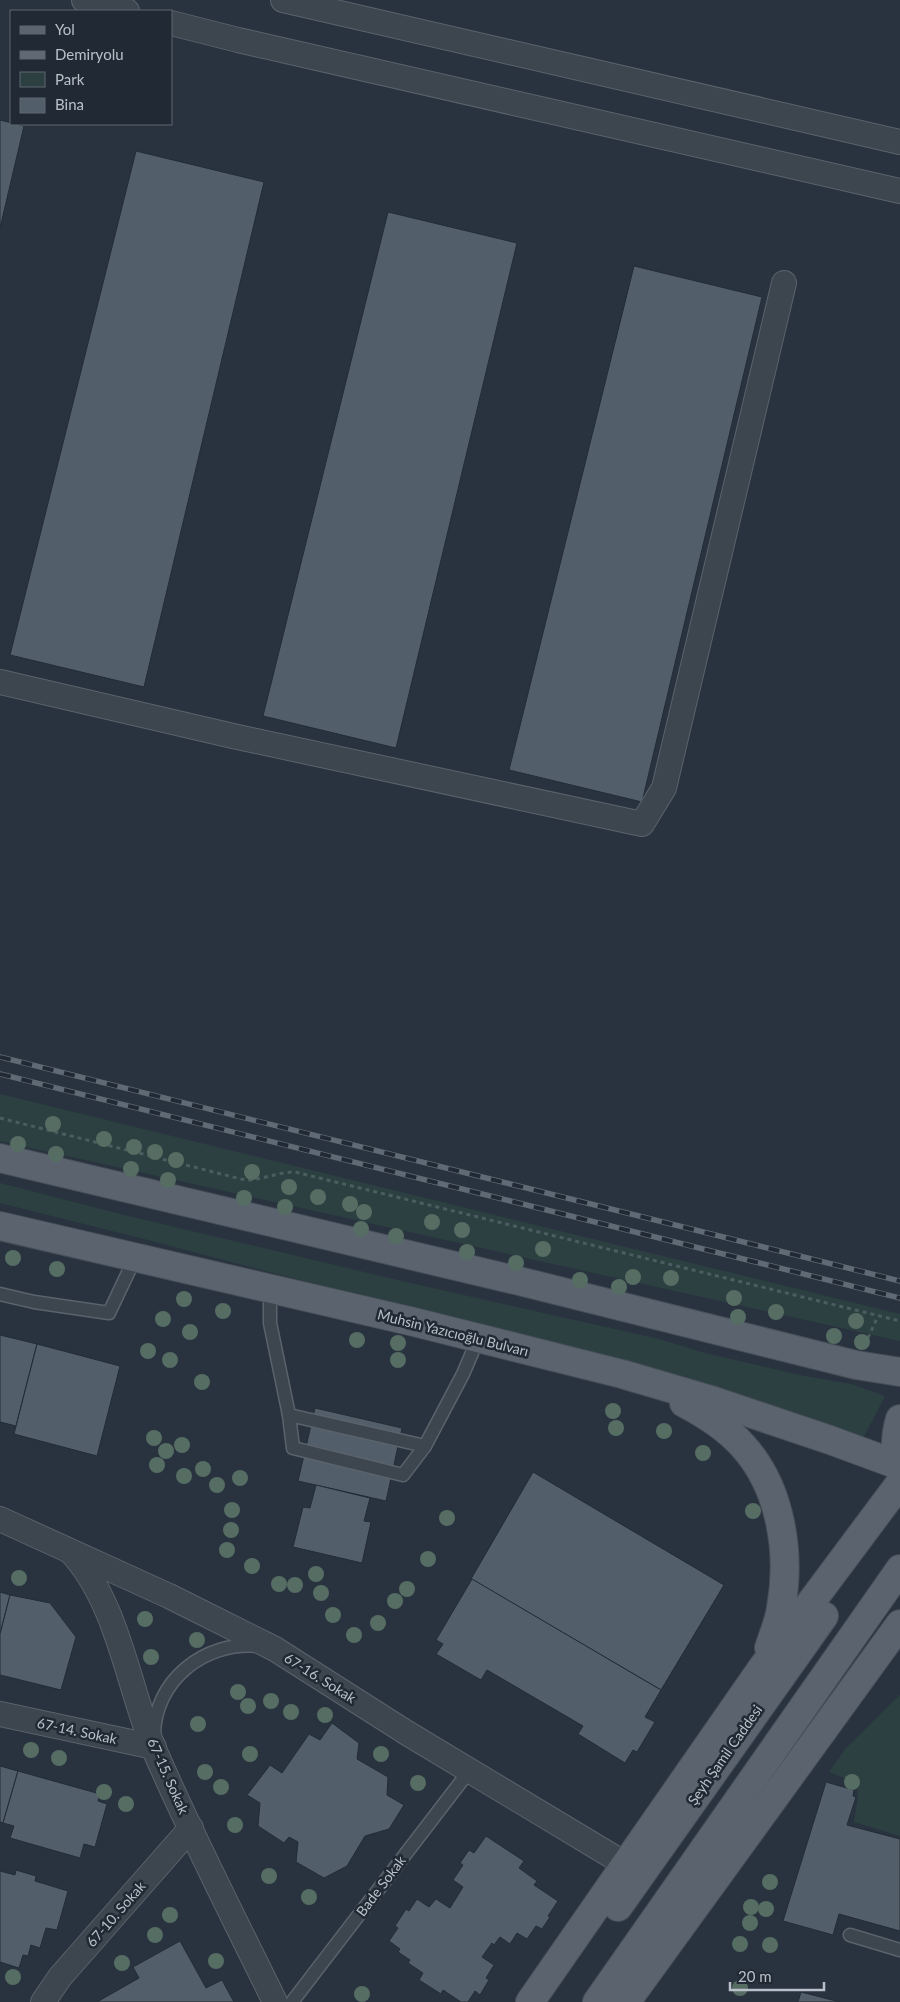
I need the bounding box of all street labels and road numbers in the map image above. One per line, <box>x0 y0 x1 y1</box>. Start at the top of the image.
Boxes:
street label: Muhsin Yazıcıoğlu Bulvarı <box>376 1306 530 1360</box>
street label: 67-16. Sokak <box>281 1649 360 1707</box>
street label: Şeyh Şamil Caddesi <box>684 1701 766 1808</box>
street label: 67-14. Sokak <box>36 1714 119 1747</box>
street label: 67-15. Sokak <box>144 1735 193 1817</box>
street label: Bade Sokak <box>352 1851 409 1919</box>
street label: 67-10. Sokak <box>83 1877 149 1950</box>

